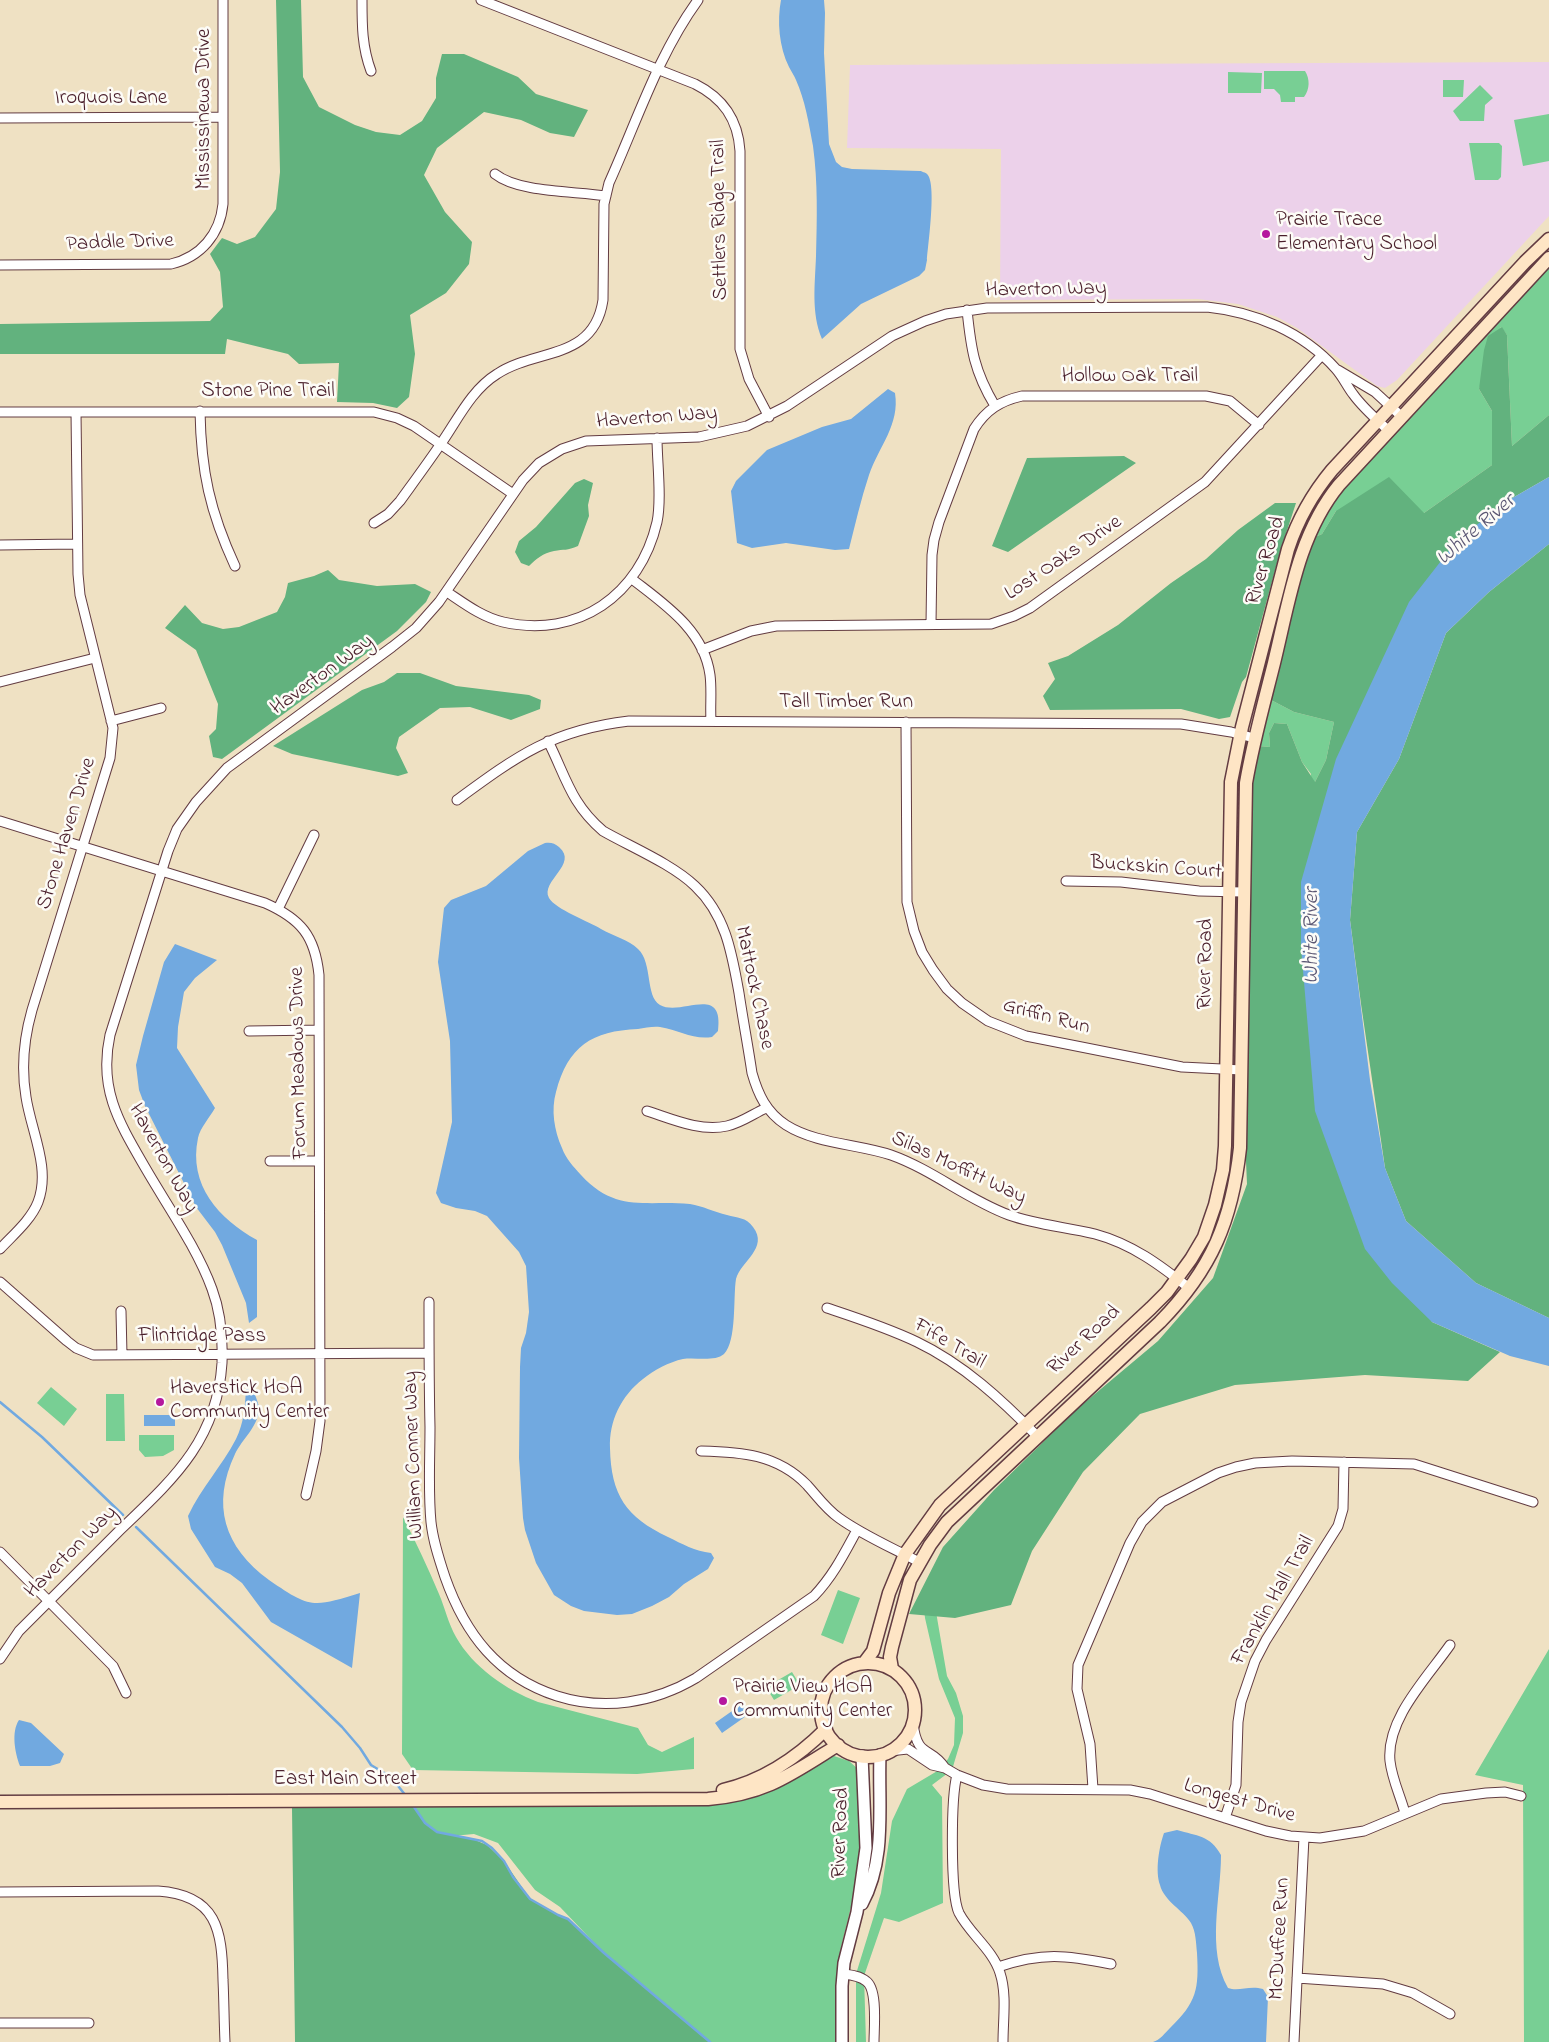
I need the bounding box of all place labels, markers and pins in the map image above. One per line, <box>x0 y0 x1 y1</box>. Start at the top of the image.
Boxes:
place label: Prairie Trace Elementary School <box>1276 209 1437 259</box>
marker: Prairie Trace Elementary School <box>1260 228 1272 240</box>
place label: Haverstick HOA Community Center <box>170 1377 329 1427</box>
marker: Haverstick HOA Community Center <box>154 1396 166 1408</box>
place label: Prairie View HOA Community Center <box>733 1676 892 1726</box>
marker: Prairie View HOA Community Center <box>717 1695 729 1707</box>

